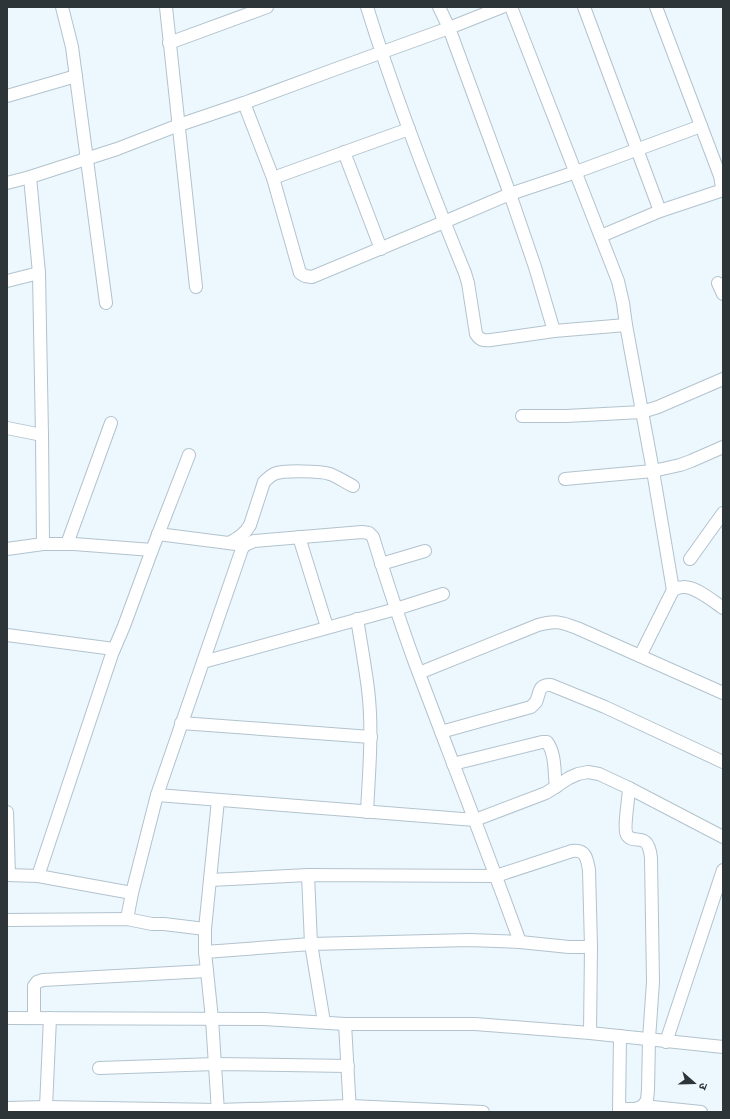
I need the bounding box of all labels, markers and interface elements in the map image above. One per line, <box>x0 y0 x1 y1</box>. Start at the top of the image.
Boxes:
north arrow <box>674 1063 714 1103</box>
text: उ <box>696 1081 710 1092</box>

